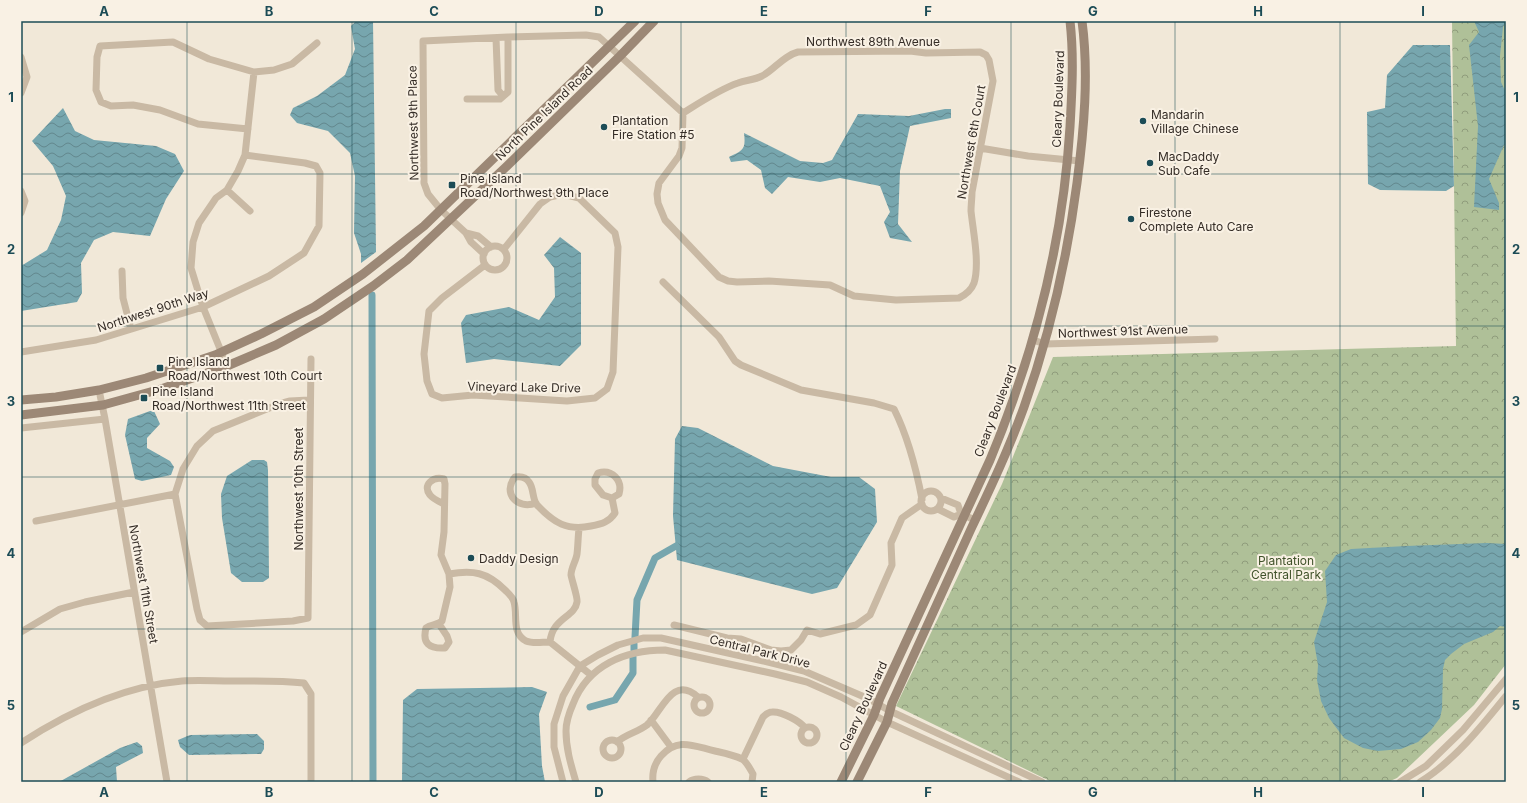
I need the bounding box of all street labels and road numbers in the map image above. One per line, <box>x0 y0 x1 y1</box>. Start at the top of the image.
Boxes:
street label: Northwest 89th Avenue <box>806 34 940 49</box>
street label: Cleary Boulevard <box>1049 50 1067 148</box>
street label: North Pine Island Road <box>492 63 596 163</box>
street label: Northwest 9th Place <box>404 65 422 181</box>
street label: Northwest 6th Court <box>954 84 988 200</box>
street label: Northwest 90th Way <box>95 285 211 335</box>
street label: Northwest 91st Avenue <box>1058 321 1188 341</box>
street label: Cleary Boulevard <box>971 363 1019 459</box>
street label: Vineyard Lake Drive <box>467 379 581 395</box>
street label: Northwest 10th Street <box>291 427 306 551</box>
street label: Northwest 11th Street <box>126 523 162 645</box>
street label: Central Park Drive <box>708 631 812 671</box>
street label: Cleary Boulevard <box>836 659 890 753</box>

